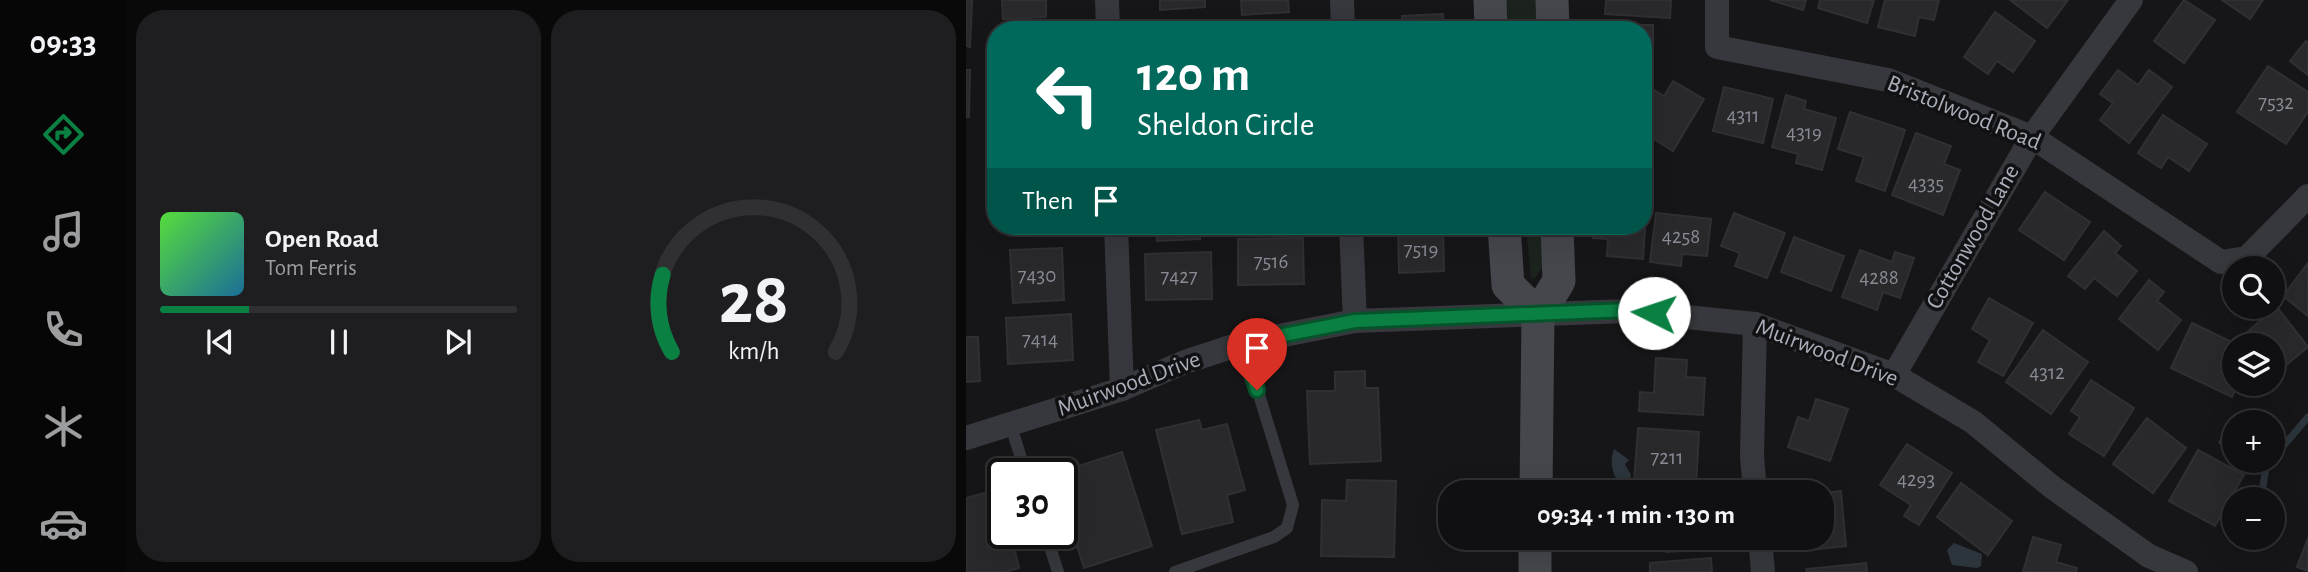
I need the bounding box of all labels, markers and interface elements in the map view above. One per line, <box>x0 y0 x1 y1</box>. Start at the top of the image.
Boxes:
text: 09:33 <box>29 27 97 59</box>
icon: left <box>1022 49 1113 140</box>
text: 120 m <box>1137 51 1250 100</box>
street label: Bristolwood Road <box>1884 71 2044 155</box>
house number: 7532 <box>2258 92 2294 113</box>
house number: 4311 <box>1726 105 1760 126</box>
text: Sheldon Circle <box>1137 109 1315 141</box>
icon: directions <box>39 110 88 159</box>
house number: 4319 <box>1786 122 1822 143</box>
street label: Cottonwood Lane <box>1922 161 2024 313</box>
house number: 4335 <box>1908 173 1944 194</box>
icon: arrive <box>1087 182 1125 220</box>
text: Then <box>1022 188 1073 214</box>
icon: music <box>39 207 88 256</box>
text: Open Road <box>265 226 379 252</box>
house number: 4258 <box>1662 226 1700 247</box>
house number: 7519 <box>1404 239 1438 260</box>
house number: 7516 <box>1254 251 1288 272</box>
map controls <box>2222 256 2285 550</box>
button: search <box>2222 256 2285 319</box>
text: Tom Ferris <box>265 257 357 280</box>
text: 28 <box>718 264 789 337</box>
house number: 7430 <box>1018 265 1056 286</box>
house number: 7427 <box>1160 266 1198 287</box>
house number: 4288 <box>1859 267 1899 288</box>
position arrow <box>1617 276 1691 350</box>
icon: phone <box>39 305 88 354</box>
street label: Muirwood Drive <box>1753 315 1901 391</box>
pin <box>1227 318 1287 390</box>
icon: previous <box>201 323 239 361</box>
icon: pause <box>320 323 358 361</box>
icon: next <box>439 323 477 361</box>
house number: 7414 <box>1022 329 1058 350</box>
icon: arrive <box>1238 329 1276 367</box>
button: layers <box>2222 333 2285 396</box>
text: km/h <box>728 339 779 364</box>
street label: Muirwood Drive <box>1054 347 1204 421</box>
house number: 4312 <box>2029 362 2065 383</box>
icon: climate <box>39 402 88 451</box>
button: + <box>2222 410 2285 473</box>
house number: 7211 <box>1651 447 1683 468</box>
speed limit sign: 30 <box>987 458 1078 549</box>
house number: 4293 <box>1897 469 1935 490</box>
button: − <box>2222 487 2285 550</box>
icon: car <box>39 499 88 548</box>
text: 09:34 · 1 min · 130 m <box>1537 502 1735 528</box>

